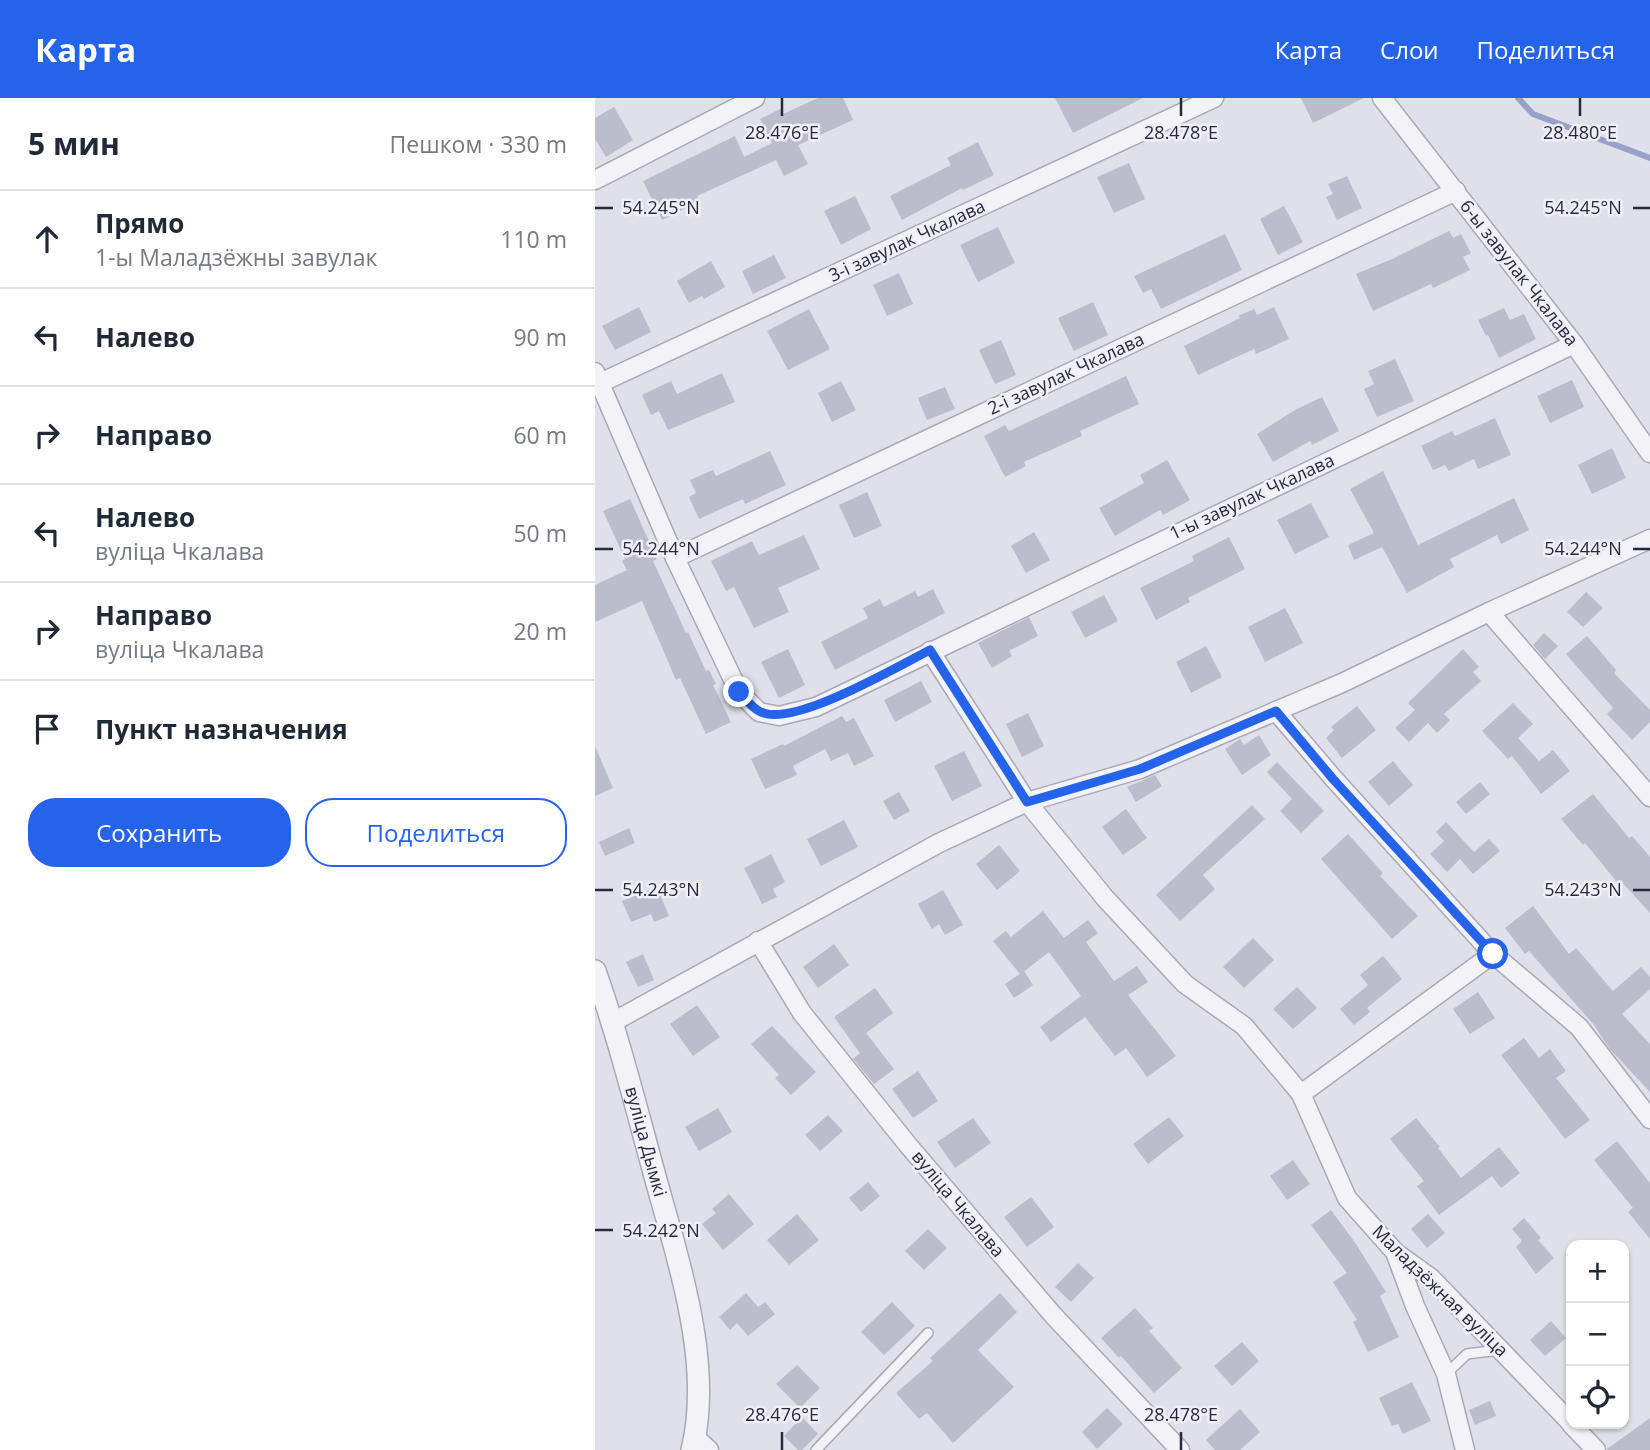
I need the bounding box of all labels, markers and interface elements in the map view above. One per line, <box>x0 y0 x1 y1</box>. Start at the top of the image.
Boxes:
text: Карта <box>35 27 136 72</box>
text: Карта <box>1275 33 1342 66</box>
text: Слои <box>1380 33 1439 66</box>
text: Поделиться <box>1477 33 1615 66</box>
text: 28.476°E <box>745 120 819 144</box>
text: 28.478°E <box>1144 120 1218 144</box>
text: 28.480°E <box>1543 120 1617 144</box>
text: 5 мин <box>28 123 120 164</box>
text: Пешком · 330 m <box>390 128 567 160</box>
street label: 3-і завулак Чкалава <box>824 193 989 287</box>
street label: 6-ы завулак Чкалава <box>1455 194 1584 350</box>
text: 54.245°N <box>622 195 700 219</box>
text: 54.245°N <box>1544 195 1622 219</box>
text: Прямо <box>95 205 184 241</box>
icon: ahead <box>28 220 66 258</box>
text: 110 m <box>500 223 567 255</box>
text: 1-ы Маладзёжны завулак <box>95 241 377 273</box>
icon: left <box>28 318 66 356</box>
text: Налево <box>95 319 195 355</box>
text: 90 m <box>513 321 567 353</box>
street label: 2-і завулак Чкалава <box>983 326 1148 420</box>
icon: right <box>28 416 66 454</box>
text: Направо <box>95 417 212 453</box>
text: 60 m <box>513 419 567 451</box>
street label: 1-ы завулак Чкалава <box>1165 447 1338 545</box>
text: Налево <box>95 499 195 535</box>
icon: left <box>28 514 66 552</box>
text: 50 m <box>513 517 567 549</box>
text: вуліца Чкалава <box>95 535 264 567</box>
text: 54.244°N <box>622 536 700 560</box>
text: 54.244°N <box>1544 536 1622 560</box>
text: Направо <box>95 597 212 633</box>
icon: right <box>28 612 66 650</box>
text: 20 m <box>513 615 567 647</box>
text: вуліца Чкалава <box>95 633 264 665</box>
route end <box>723 676 754 707</box>
icon: arrive <box>28 710 66 748</box>
text: Пункт назначения <box>95 711 348 747</box>
button: Сохранить <box>28 798 291 867</box>
button: Поделиться <box>305 798 567 867</box>
text: 54.243°N <box>622 877 700 901</box>
text: 54.243°N <box>1544 877 1622 901</box>
route start <box>1477 938 1508 969</box>
street label: вуліца Дымкі <box>620 1083 673 1199</box>
street label: вуліца Чкалава <box>907 1145 1011 1262</box>
text: 54.242°N <box>622 1218 700 1242</box>
street label: Маладзёжная вуліца <box>1367 1219 1514 1362</box>
map controls <box>1566 1240 1629 1429</box>
button: + <box>1566 1240 1629 1303</box>
button: − <box>1566 1303 1629 1366</box>
button: locate <box>1566 1366 1629 1429</box>
text: 28.476°E <box>745 1402 819 1426</box>
text: 28.478°E <box>1144 1402 1218 1426</box>

